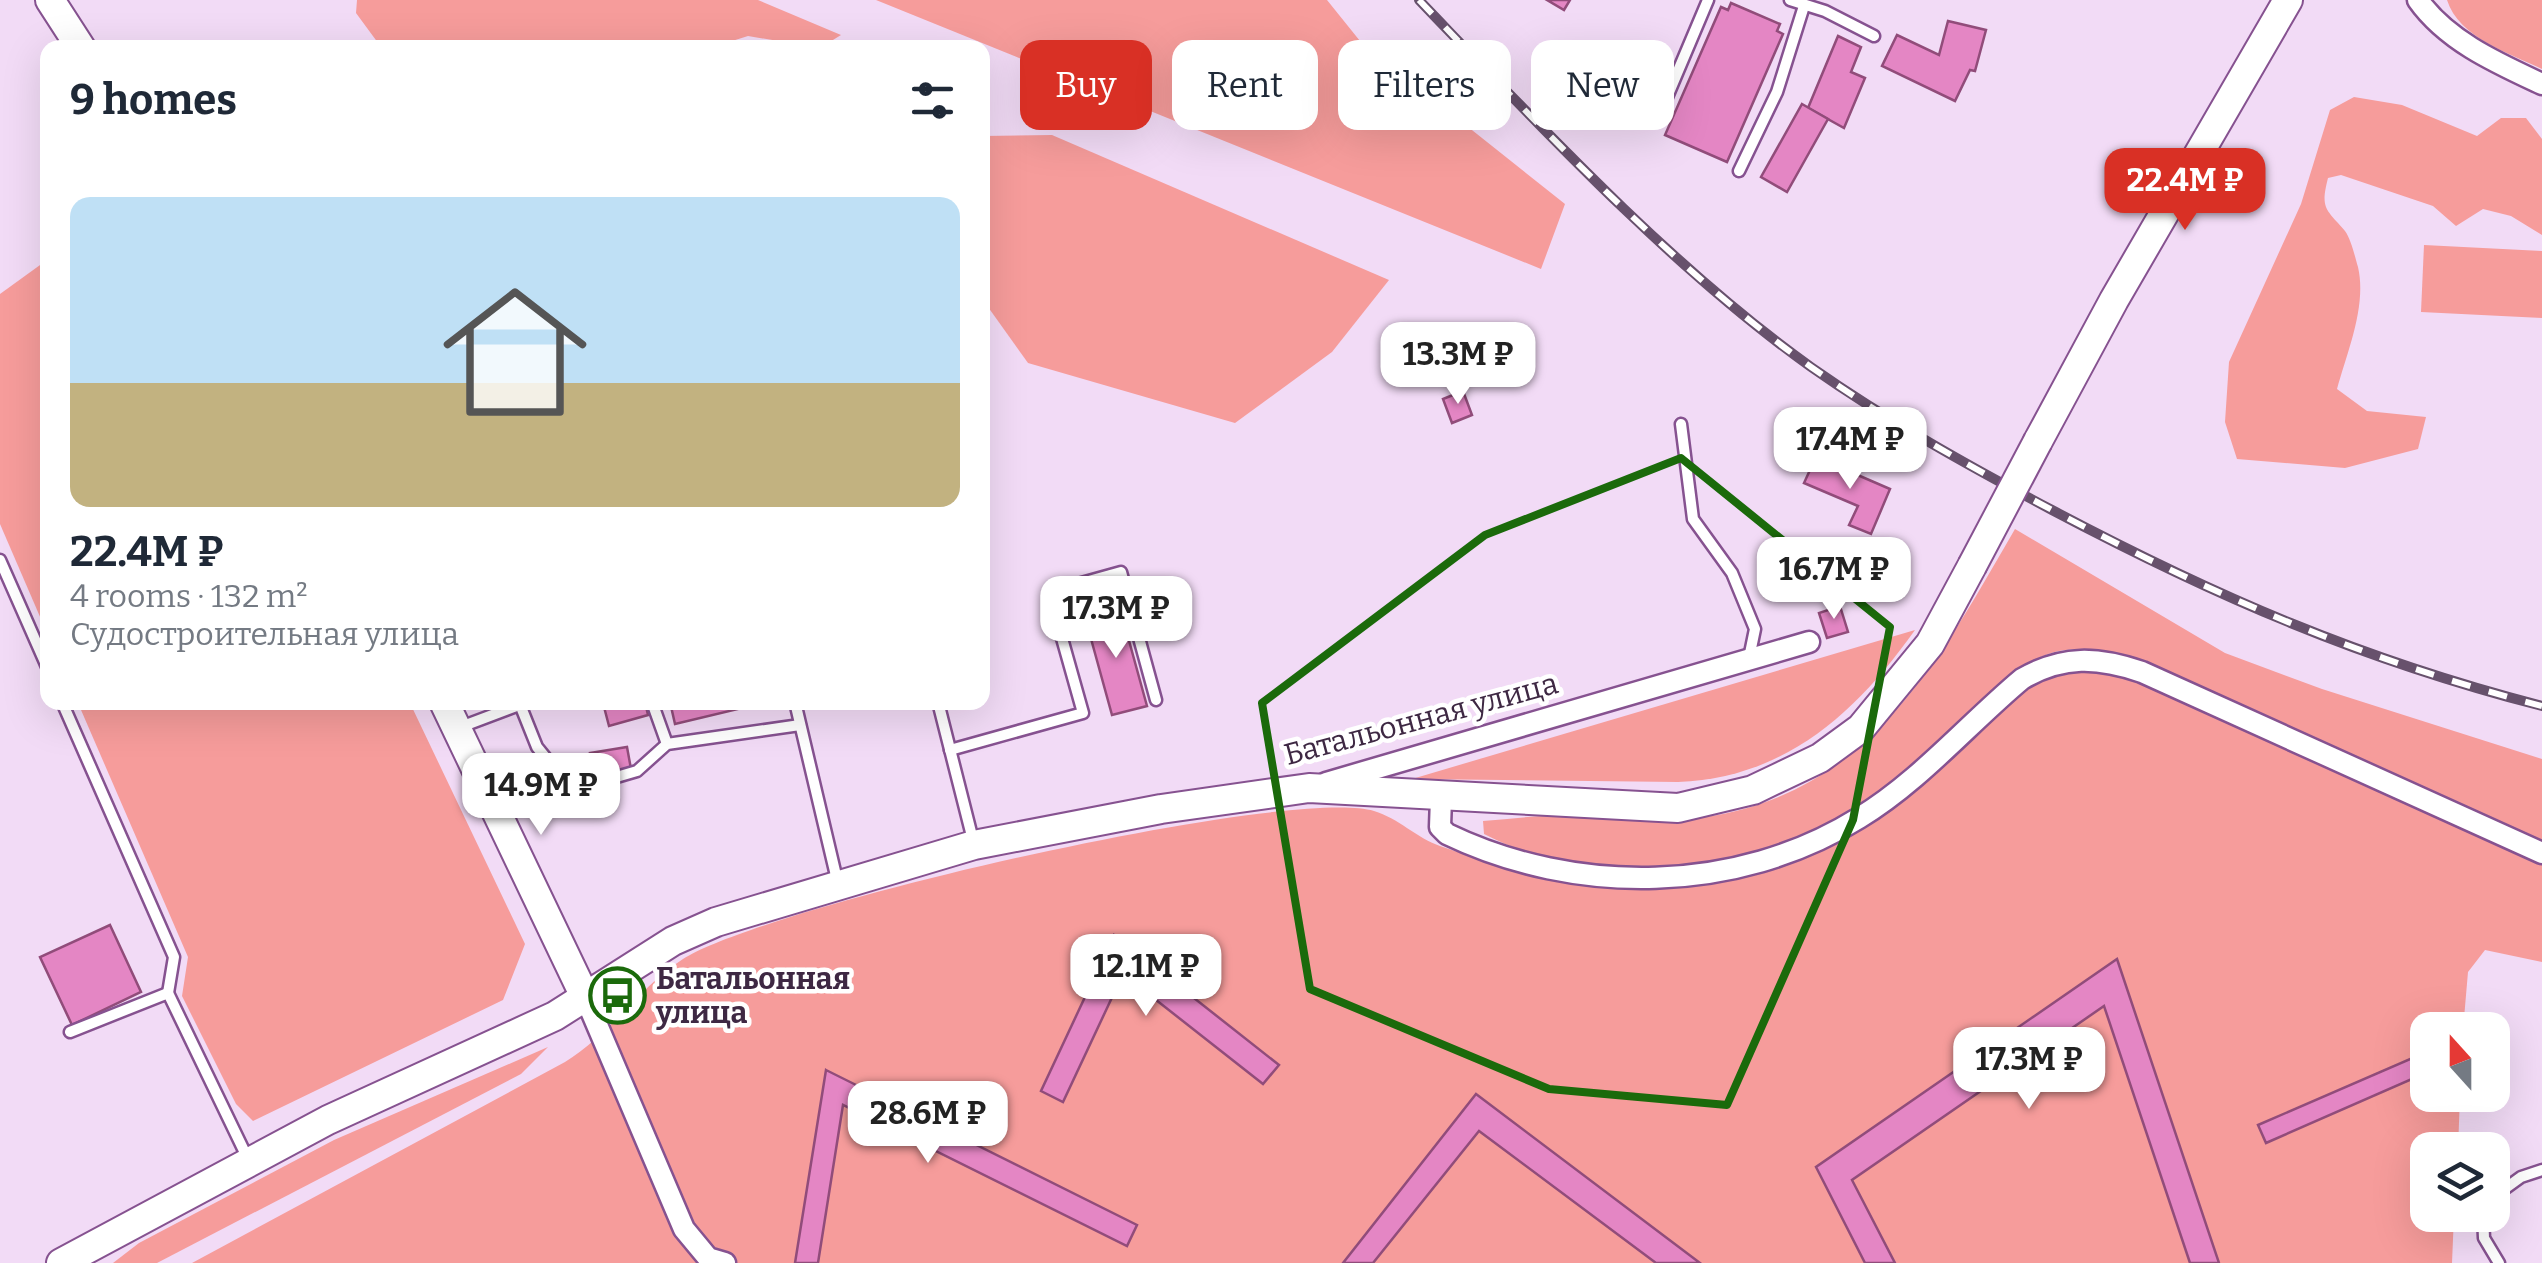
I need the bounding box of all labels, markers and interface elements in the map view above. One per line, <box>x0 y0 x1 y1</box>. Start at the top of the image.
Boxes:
chip: Buy <box>1020 40 1152 130</box>
chip: Rent <box>1172 40 1318 130</box>
chip: Filters <box>1338 40 1511 130</box>
chip: New <box>1531 40 1674 130</box>
icon: filters <box>905 73 960 128</box>
text: 9 homes <box>70 75 237 125</box>
pin: 22.4M ₽ <box>2093 148 2277 233</box>
text: 22.4M ₽ <box>2126 161 2244 199</box>
icon: home <box>425 262 605 442</box>
pin: 13.3M ₽ <box>1366 322 1550 407</box>
text: 13.3M ₽ <box>1403 335 1514 373</box>
pin: 17.4M ₽ <box>1758 407 1942 492</box>
text: 17.4M ₽ <box>1796 420 1904 458</box>
text: 22.4M ₽ <box>70 527 224 577</box>
pin: 16.7M ₽ <box>1742 537 1926 622</box>
text: 16.7M ₽ <box>1779 550 1889 588</box>
pin: 17.3M ₽ <box>1024 576 1208 661</box>
text: 4 rooms · 132 m² <box>70 577 308 615</box>
text: 17.3M ₽ <box>1062 589 1170 627</box>
text: Судостроительная улица <box>70 615 459 653</box>
street label: Батальонная улица <box>1280 665 1562 773</box>
pin: 14.9M ₽ <box>449 753 633 838</box>
text: 14.9M ₽ <box>484 766 598 804</box>
pin: 12.1M ₽ <box>1054 934 1238 1019</box>
text: 12.1M ₽ <box>1092 947 1200 985</box>
place label: Батальонная улица <box>655 961 850 1031</box>
bus stop icon: Батальонная улица <box>587 966 647 1026</box>
north arrow <box>2410 1012 2510 1112</box>
map controls <box>2410 1012 2510 1232</box>
pin: 17.3M ₽ <box>1937 1027 2121 1112</box>
text: 17.3M ₽ <box>1975 1040 2083 1078</box>
pin: 28.6M ₽ <box>836 1081 1020 1166</box>
text: 28.6M ₽ <box>870 1094 986 1132</box>
button: layers <box>2410 1132 2510 1232</box>

